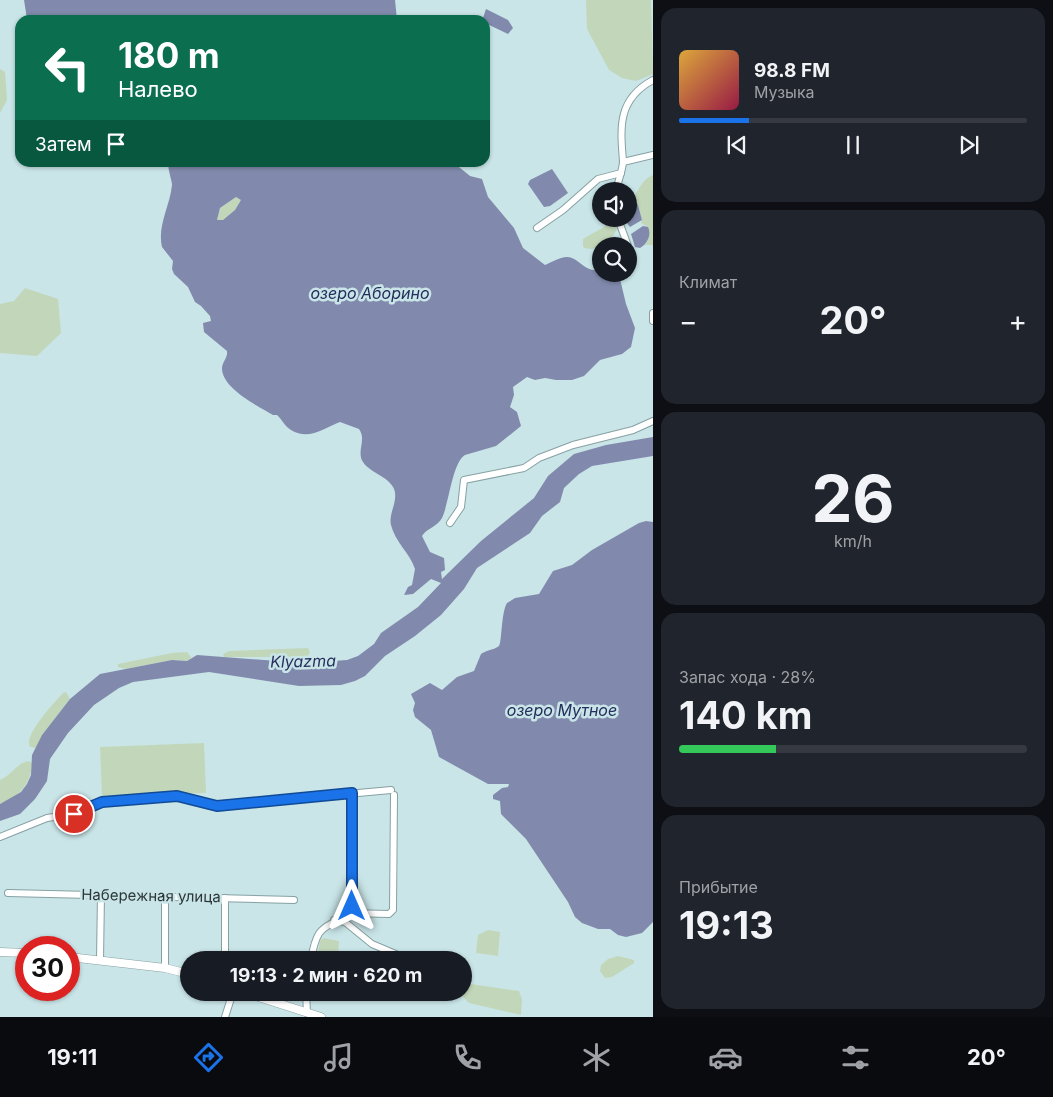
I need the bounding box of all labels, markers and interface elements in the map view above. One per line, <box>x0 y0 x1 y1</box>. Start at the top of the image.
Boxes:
text: 180 m <box>118 34 220 76</box>
icon: left <box>35 35 100 100</box>
text: 98.8 FM <box>754 59 830 82</box>
text: Налево <box>118 76 198 102</box>
text: Музыка <box>754 82 815 102</box>
icon: arrive <box>102 130 130 158</box>
icon: previous <box>723 131 751 159</box>
icon: pause <box>839 131 867 159</box>
icon: next <box>955 131 983 159</box>
text: Затем <box>35 133 92 156</box>
map controls <box>592 182 637 282</box>
button: sound <box>592 182 637 227</box>
button: search <box>592 237 637 282</box>
text: Климат <box>679 272 737 292</box>
water label: озеро Аборино <box>310 283 430 303</box>
text: 20° <box>819 297 887 343</box>
text: − <box>679 304 698 338</box>
text: + <box>1008 304 1027 338</box>
text: 26 <box>811 459 895 538</box>
text: km/h <box>834 531 872 551</box>
water label: Klyazma <box>270 650 336 672</box>
text: Запас хода · 28% <box>679 667 816 687</box>
text: 140 km <box>679 692 812 738</box>
water label: озеро Мутное <box>507 700 617 720</box>
pin <box>53 793 95 835</box>
icon: arrive <box>60 800 88 828</box>
text: Прибытие <box>679 877 758 897</box>
position arrow <box>325 879 377 931</box>
street label: Набережная улица <box>81 885 221 906</box>
text: 19:13 <box>679 902 774 948</box>
speed limit sign: 30 <box>15 936 80 1001</box>
text: 19:13 · 2 мин · 620 m <box>230 964 422 987</box>
icon: directions <box>191 1040 226 1075</box>
icon: music <box>321 1040 356 1075</box>
icon: phone <box>450 1040 485 1075</box>
icon: climate <box>579 1040 614 1075</box>
icon: car <box>708 1040 743 1075</box>
icon: filters <box>838 1040 873 1075</box>
text: 19:11 <box>47 1044 97 1070</box>
text: 20° <box>967 1044 1006 1070</box>

